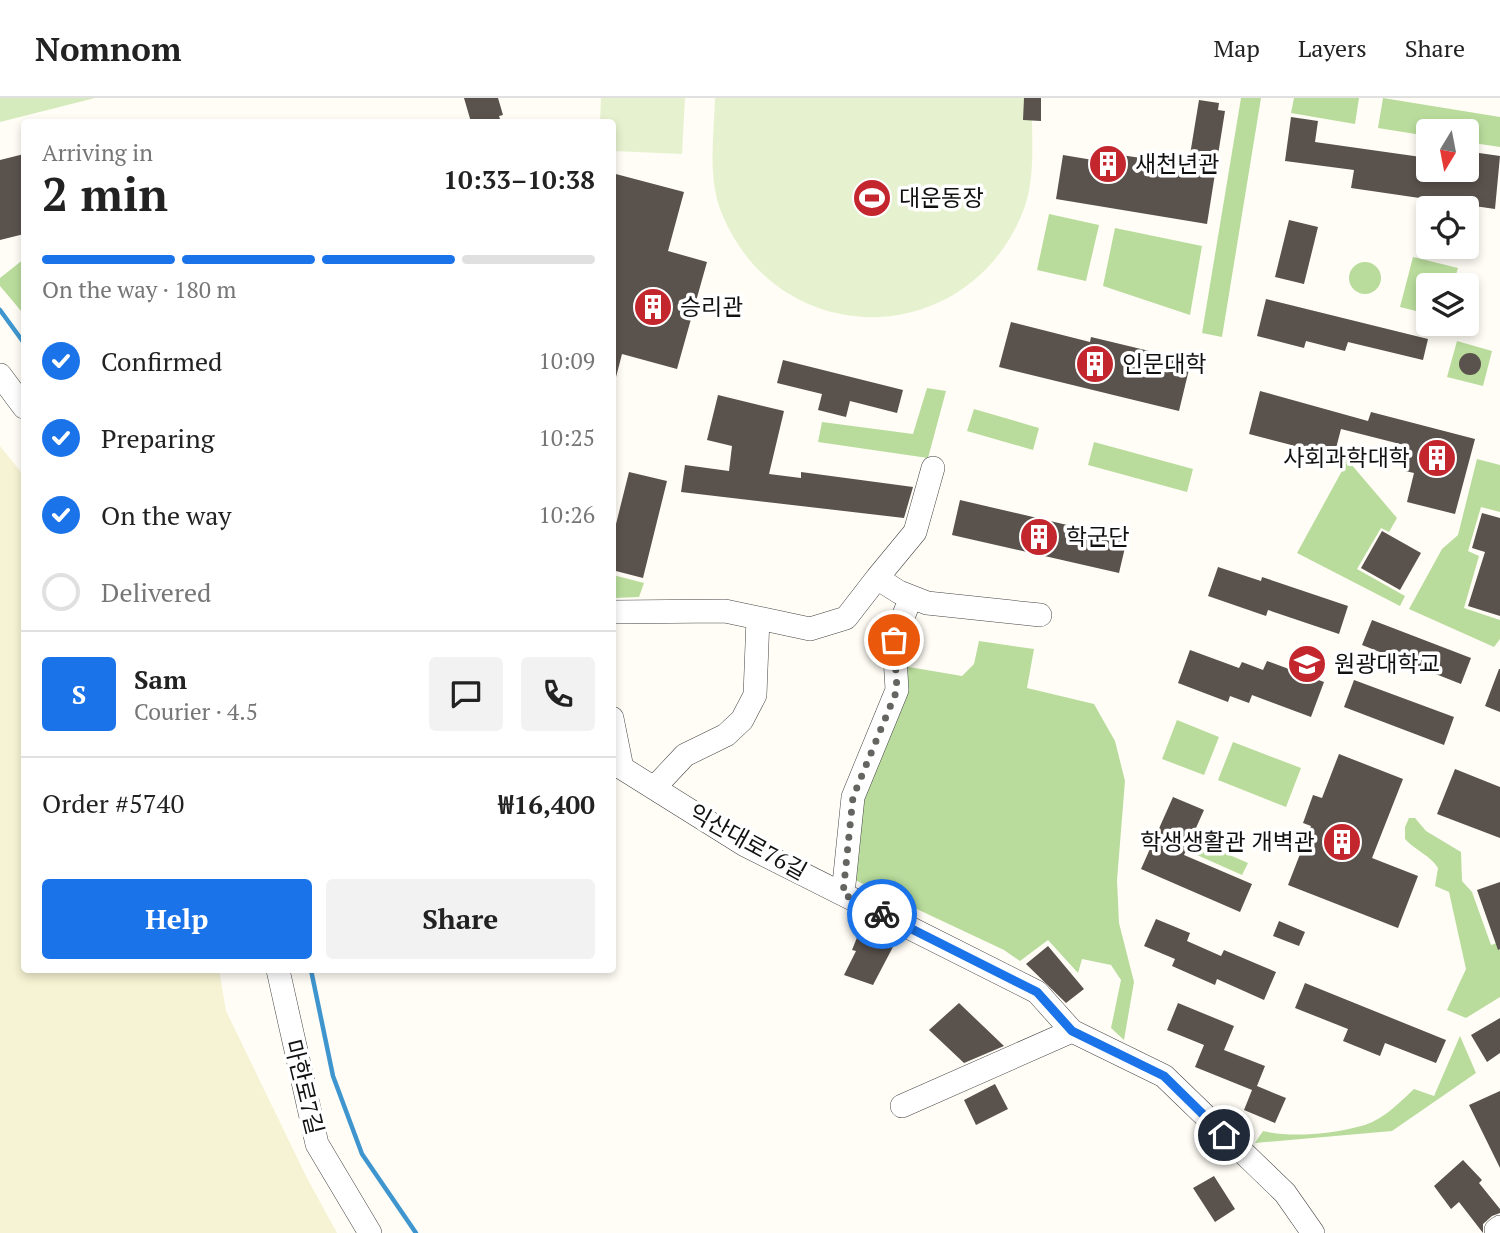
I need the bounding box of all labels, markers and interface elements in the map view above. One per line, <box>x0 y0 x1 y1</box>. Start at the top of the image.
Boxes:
text: Nomnom <box>35 27 181 70</box>
text: Map <box>1213 32 1260 64</box>
text: Layers <box>1298 32 1367 64</box>
text: Share <box>1405 32 1465 64</box>
north arrow <box>1416 119 1479 182</box>
map controls <box>1416 119 1479 336</box>
text: Arriving in <box>42 137 153 168</box>
building icon: 새천년관 <box>1087 143 1129 185</box>
place label: 새천년관 <box>1135 148 1220 179</box>
text: 10:33–10:38 <box>443 162 595 196</box>
text: 2 min <box>42 163 168 224</box>
sports icon: 대운동장 <box>851 177 893 219</box>
place label: 대운동장 <box>899 182 984 213</box>
button: locate <box>1416 196 1479 259</box>
button: layers <box>1416 273 1479 336</box>
text: On the way · 180 m <box>42 274 236 305</box>
building icon: 승리관 <box>632 286 674 328</box>
place label: 승리관 <box>680 291 743 322</box>
icon: check <box>42 342 80 380</box>
building icon: 인문대학 <box>1074 343 1116 385</box>
text: Confirmed <box>101 344 222 378</box>
text: 10:09 <box>538 345 595 376</box>
place label: 인문대학 <box>1122 348 1207 379</box>
icon: check <box>42 419 80 457</box>
text: Preparing <box>101 421 214 455</box>
text: 10:25 <box>538 422 595 453</box>
building icon: 사회과학대학 <box>1416 437 1458 479</box>
place label: 사회과학대학 <box>1283 442 1410 473</box>
icon: check <box>42 496 80 534</box>
text: On the way <box>101 498 232 532</box>
text: 10:26 <box>538 499 595 530</box>
building icon: 학군단 <box>1018 516 1060 558</box>
place label: 학군단 <box>1066 521 1129 552</box>
text: Delivered <box>101 575 211 609</box>
pin <box>864 610 924 670</box>
icon: bag <box>875 621 913 659</box>
school or university icon: 원광대학교 <box>1286 643 1328 685</box>
place label: 원광대학교 <box>1334 648 1440 679</box>
button: chat <box>429 657 503 731</box>
button: phone <box>521 657 595 731</box>
text: Sam <box>134 662 187 696</box>
text: S <box>72 677 86 711</box>
text: Courier · 4.5 <box>134 696 258 727</box>
text: Order #5740 <box>42 786 184 820</box>
text: ₩16,400 <box>498 787 595 821</box>
street label: 익산대로76길 <box>684 796 813 887</box>
building icon: 학생생활관 개벽관 <box>1321 821 1363 863</box>
place label: 학생생활관 개벽관 <box>1140 826 1315 857</box>
button: Help <box>42 879 312 959</box>
button: Share <box>326 879 595 959</box>
courier <box>847 879 917 949</box>
icon: bike <box>863 895 901 933</box>
street label: 마한로7길 <box>278 1036 331 1138</box>
pin <box>1194 1105 1254 1165</box>
icon: home <box>1205 1116 1243 1154</box>

